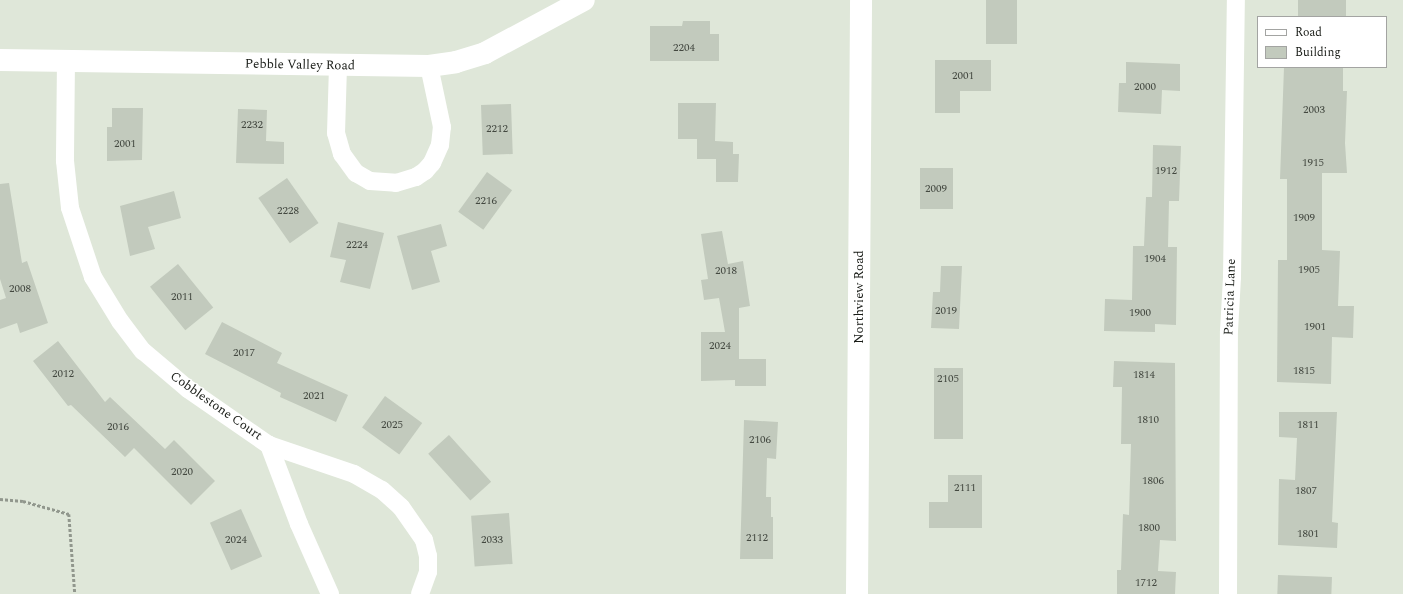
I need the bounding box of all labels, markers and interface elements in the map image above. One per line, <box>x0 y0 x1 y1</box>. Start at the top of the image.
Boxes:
legend <box>1257 16 1387 68</box>
text: Road <box>1295 23 1322 42</box>
house number: 2204 <box>673 41 695 55</box>
text: Building <box>1295 43 1341 62</box>
street label: Pebble Valley Road <box>245 56 355 74</box>
house number: 2001 <box>952 69 974 83</box>
house number: 2000 <box>1134 80 1156 94</box>
house number: 2003 <box>1303 103 1325 117</box>
house number: 2232 <box>241 118 263 132</box>
house number: 2212 <box>486 122 508 136</box>
house number: 2001 <box>114 137 136 151</box>
house number: 1915 <box>1302 156 1324 170</box>
house number: 1912 <box>1155 164 1177 178</box>
house number: 2009 <box>925 182 947 196</box>
house number: 2216 <box>475 194 497 208</box>
house number: 2228 <box>277 204 299 218</box>
house number: 1909 <box>1293 211 1315 225</box>
house number: 2224 <box>346 238 368 252</box>
street label: Northview Road <box>851 250 867 344</box>
house number: 1904 <box>1144 252 1166 266</box>
street label: Patricia Lane <box>1221 258 1239 336</box>
house number: 1905 <box>1298 263 1320 277</box>
house number: 2018 <box>715 264 737 278</box>
house number: 2008 <box>9 282 31 296</box>
house number: 2011 <box>171 290 193 304</box>
house number: 2019 <box>935 304 957 318</box>
house number: 1900 <box>1129 306 1151 320</box>
house number: 1901 <box>1304 320 1326 334</box>
house number: 2024 <box>709 339 731 353</box>
house number: 2017 <box>233 346 255 360</box>
house number: 1815 <box>1293 364 1315 378</box>
house number: 2012 <box>52 367 74 381</box>
street label: Cobblestone Court <box>167 368 265 444</box>
house number: 1814 <box>1133 368 1155 382</box>
house number: 2105 <box>937 372 959 386</box>
house number: 2021 <box>303 389 325 403</box>
house number: 1810 <box>1137 413 1159 427</box>
house number: 2025 <box>381 418 403 432</box>
house number: 1811 <box>1297 418 1319 432</box>
house number: 2016 <box>107 420 129 434</box>
house number: 2106 <box>749 433 771 447</box>
house number: 2020 <box>171 465 193 479</box>
house number: 1806 <box>1142 474 1164 488</box>
house number: 2111 <box>954 481 976 495</box>
house number: 1807 <box>1295 484 1317 498</box>
house number: 1800 <box>1138 521 1160 535</box>
house number: 1801 <box>1297 527 1319 541</box>
house number: 2112 <box>746 531 768 545</box>
house number: 2024 <box>225 533 247 547</box>
house number: 2033 <box>481 533 503 547</box>
house number: 1712 <box>1135 576 1157 590</box>

